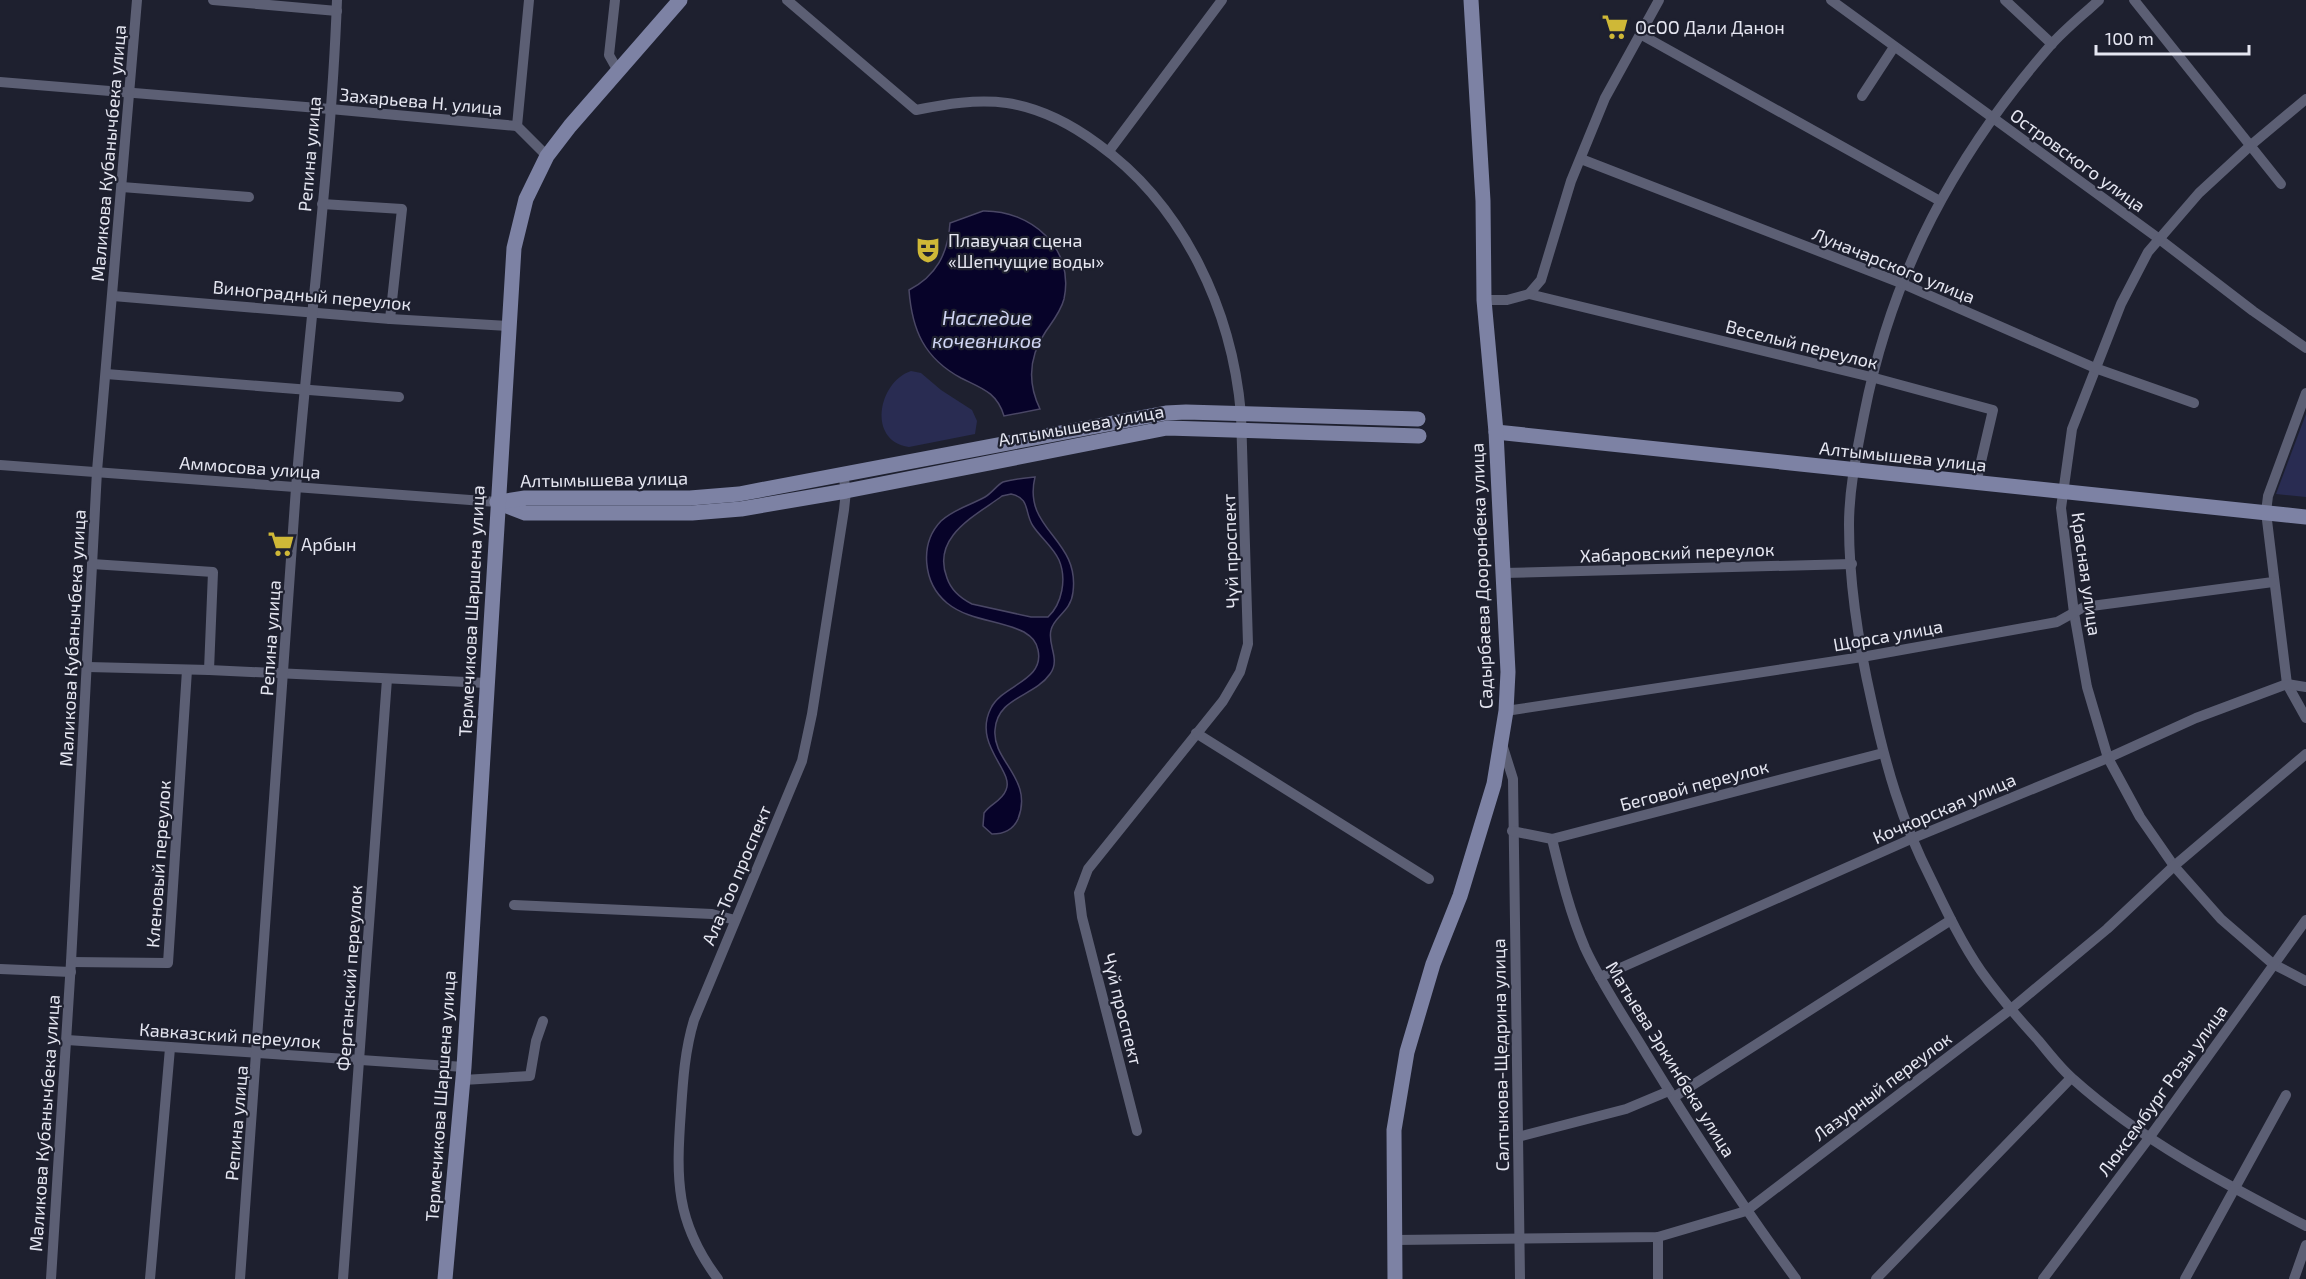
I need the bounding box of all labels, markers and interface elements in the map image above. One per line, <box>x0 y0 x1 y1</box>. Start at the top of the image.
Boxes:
supermarket icon: ОсОО Дали Данон <box>1600 12 1630 42</box>
place label: ОсОО Дали Данон <box>1635 16 1785 38</box>
scale bar <box>2096 18 2249 56</box>
street label: Маликова Кубанычбека улица <box>86 24 130 282</box>
text: 100 m <box>2105 27 2154 49</box>
street label: Захарьева Н. улица <box>339 83 503 119</box>
street label: Репина улица <box>293 95 325 213</box>
street label: Островского улица <box>2006 104 2150 216</box>
street label: Луначарского улица <box>1810 222 1978 308</box>
place label: Плавучая сцена «Шепчущие воды» <box>948 229 1104 272</box>
theatre icon: Плавучая сцена «Шепчущие воды» <box>913 235 943 265</box>
street label: Виноградный переулок <box>212 275 412 315</box>
water label: Наследие кочевников <box>932 305 1042 352</box>
street label: Веселый переулок <box>1724 314 1881 374</box>
street label: Алтымышева улица <box>996 400 1166 450</box>
street label: Алтымышева улица <box>1818 436 1988 476</box>
street label: Садырбаева Дооронбека улица <box>1465 443 1497 709</box>
street label: Аммосова улица <box>179 451 321 483</box>
street label: Алтымышева улица <box>520 467 688 491</box>
street label: Термечикова Шаршена улица <box>453 485 489 737</box>
street label: Чүй проспект <box>1217 493 1243 609</box>
street label: Маликова Кубанычбека улица <box>54 509 90 767</box>
street label: Красная улица <box>2067 511 2107 637</box>
supermarket icon: Арбын <box>266 529 296 559</box>
place label: Арбын <box>301 533 356 555</box>
street label: Хабаровский переулок <box>1579 538 1775 566</box>
street label: Репина улица <box>255 579 285 697</box>
street label: Щорса улица <box>1831 615 1945 655</box>
street label: Беговой переулок <box>1617 754 1771 815</box>
street label: Кочкорская улица <box>1869 768 2019 848</box>
street label: Кленовый переулок <box>141 779 175 949</box>
street label: Ала-Тоо проспект <box>697 802 775 948</box>
street label: Ферганский переулок <box>332 884 367 1072</box>
street label: Салтыкова-Щедрина улица <box>1487 938 1513 1172</box>
street label: Чүй проспект <box>1098 951 1148 1068</box>
street label: Матыева Эркинбека улица <box>1602 957 1740 1161</box>
street label: Термечикова Шаршена улица <box>420 970 460 1222</box>
street label: Маликова Кубанычбека улица <box>24 994 64 1252</box>
street label: Люксембург Розы улица <box>2092 1000 2232 1180</box>
street label: Кавказский переулок <box>138 1018 322 1052</box>
street label: Лазурный переулок <box>1808 1027 1956 1145</box>
street label: Репина улица <box>220 1064 252 1182</box>

